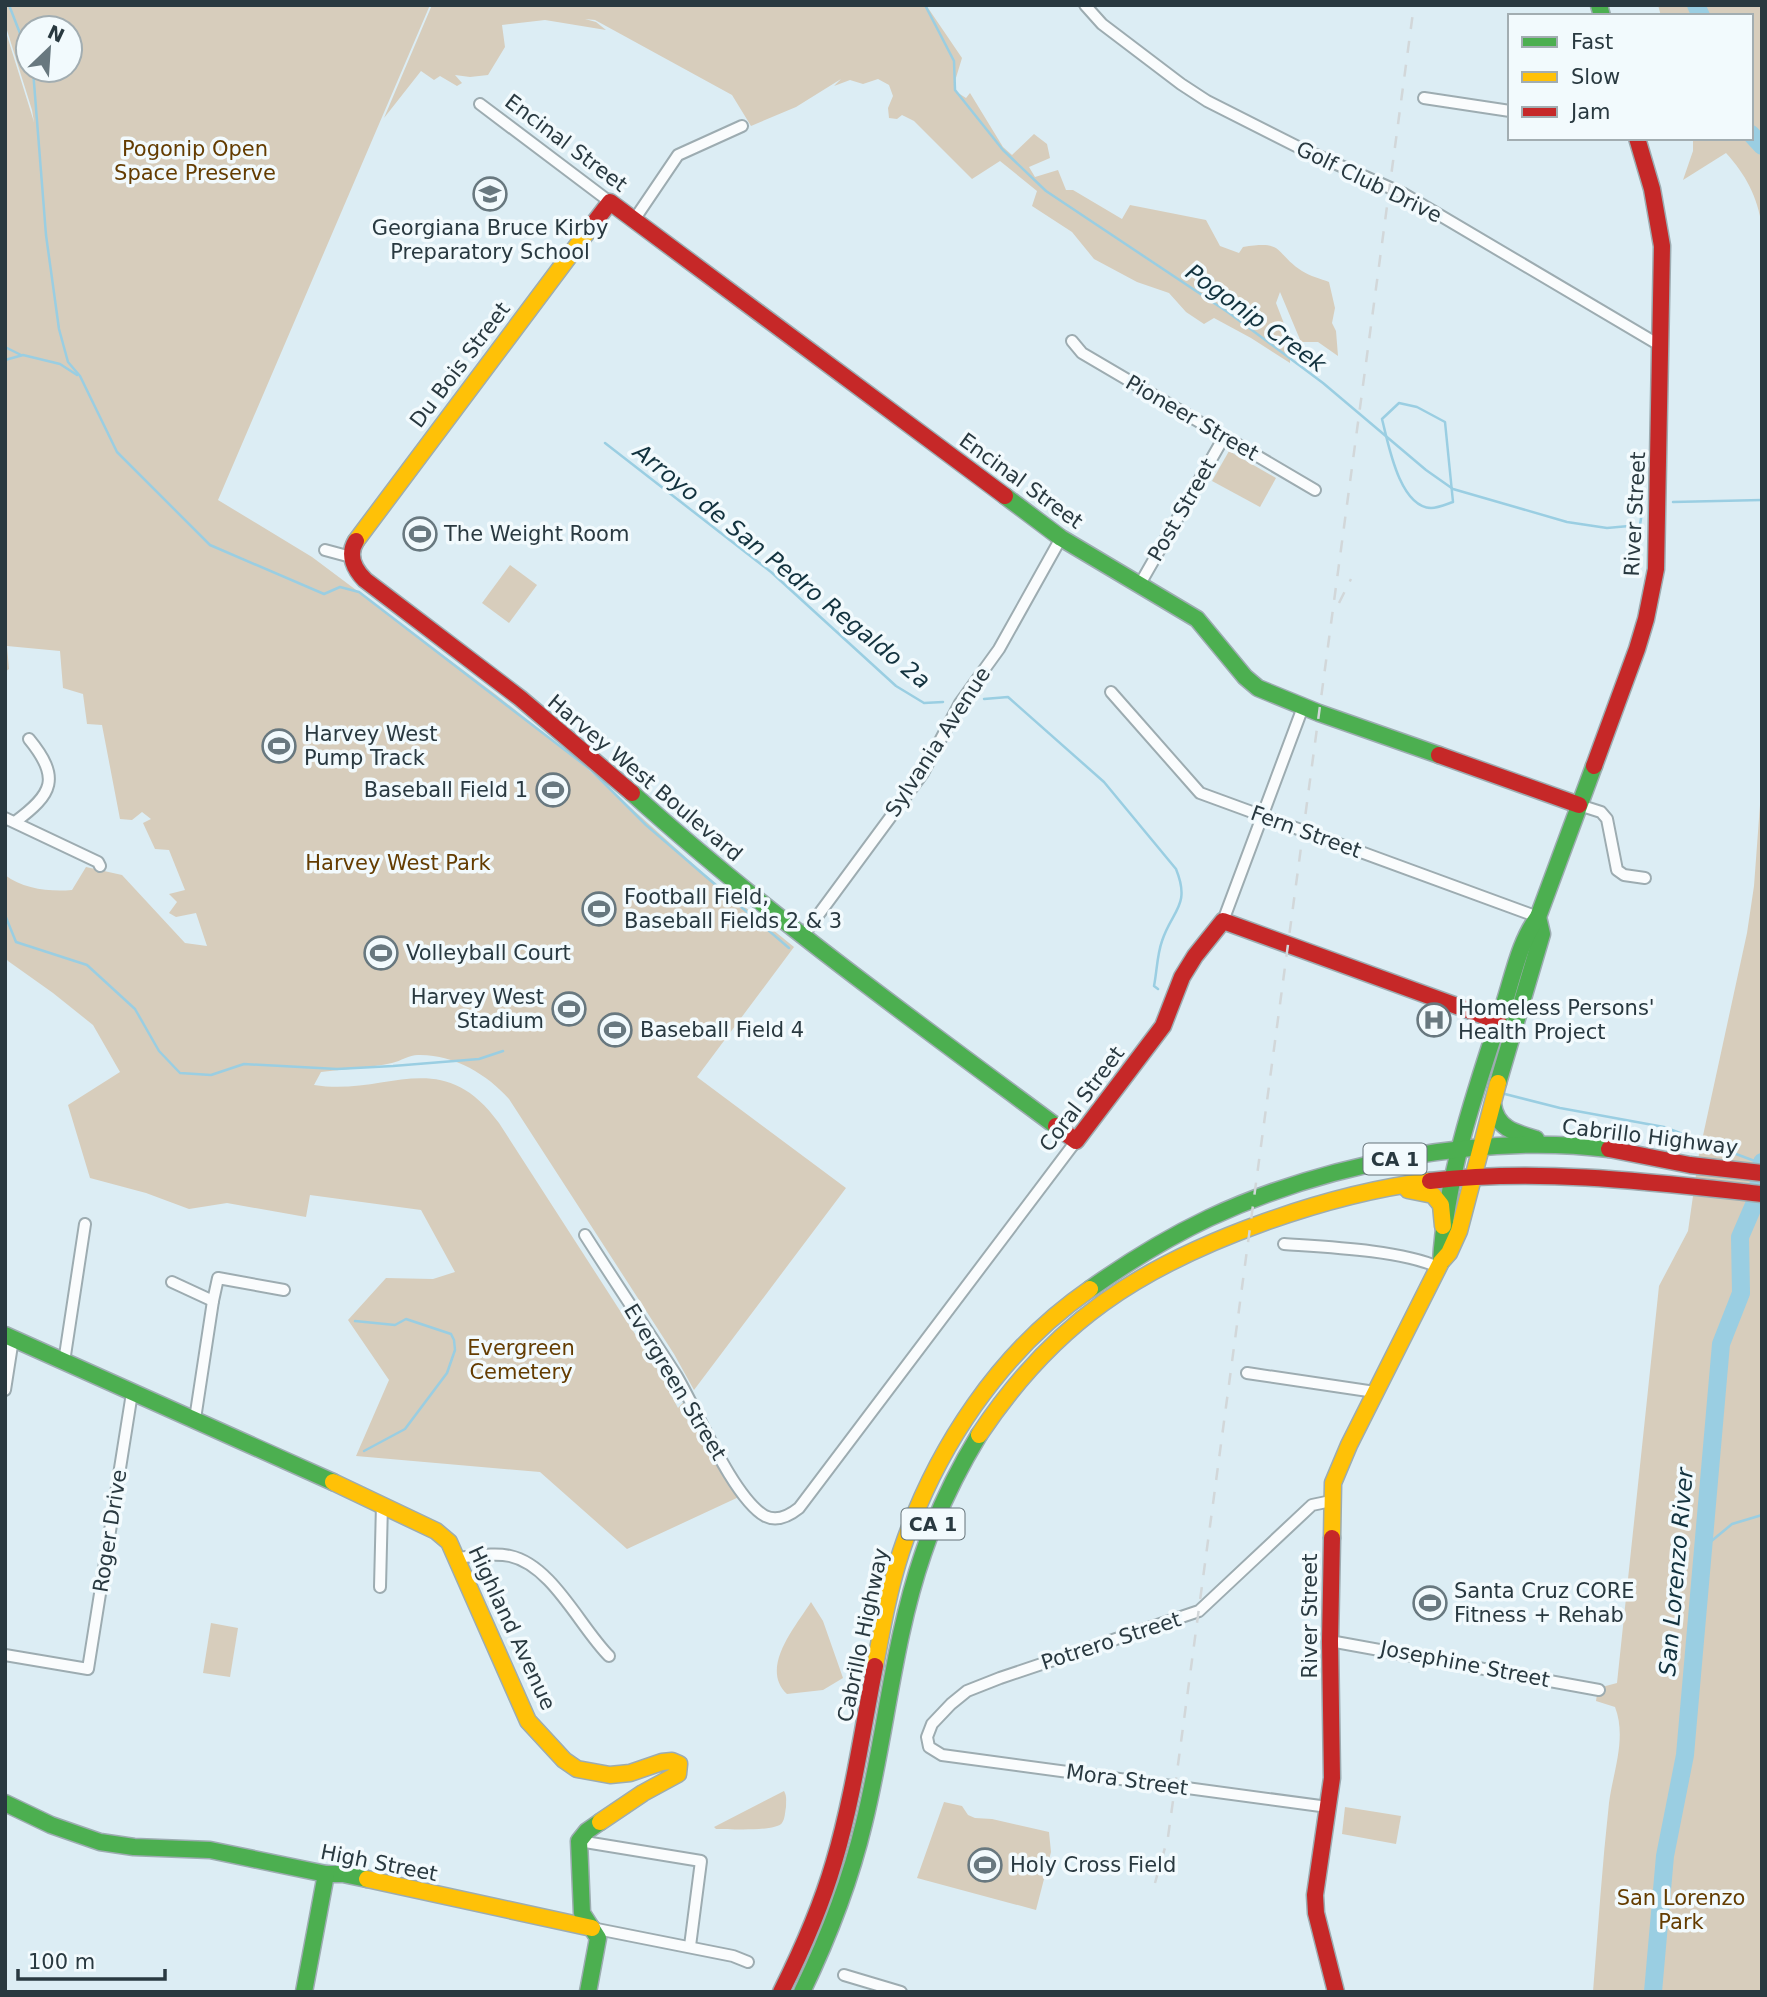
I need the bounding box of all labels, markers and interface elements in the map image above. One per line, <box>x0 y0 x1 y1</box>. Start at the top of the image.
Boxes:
north arrow <box>14 14 84 84</box>
legend <box>1508 14 1753 140</box>
text: N <box>44 20 68 47</box>
text: Fast <box>1571 30 1613 54</box>
text: Slow <box>1571 65 1620 89</box>
street label: Encinal Street <box>500 89 632 197</box>
text: Jam <box>1569 100 1611 124</box>
street label: Golf Club Drive <box>1292 136 1446 228</box>
park label: Pogonip Open Space Preserve <box>114 137 276 185</box>
school or university icon: Georgiana Bruce Kirby Preparatory School <box>471 175 509 213</box>
place label: Georgiana Bruce Kirby Preparatory School <box>372 216 608 264</box>
water label: Pogonip Creek <box>1181 259 1332 378</box>
street label: Du Bois Street <box>405 298 515 432</box>
street label: Pioneer Street <box>1121 370 1263 466</box>
street label: Encinal Street <box>955 428 1087 534</box>
water label: Arroyo de San Pedro Regaldo 2a <box>627 437 935 694</box>
street label: River Street <box>1620 451 1650 577</box>
street label: Post Street <box>1143 454 1221 566</box>
sports icon: The Weight Room <box>401 515 439 553</box>
place label: The Weight Room <box>443 522 629 546</box>
street label: Sylvania Avenue <box>881 663 995 821</box>
street label: Harvey West Boulevard <box>543 690 747 866</box>
place label: Harvey West Pump Track <box>304 722 437 770</box>
sports icon: Harvey West Pump Track <box>260 727 298 765</box>
sports icon: Baseball Field 1 <box>534 771 572 809</box>
place label: Baseball Field 1 <box>364 778 528 802</box>
street label: Fern Street <box>1247 801 1365 863</box>
park label: Harvey West Park <box>305 851 492 875</box>
place label: Football Field, Baseball Fields 2 & 3 <box>624 885 842 933</box>
sports icon: Football Field, Baseball Fields 2 & 3 <box>580 890 618 928</box>
sports icon: Volleyball Court <box>362 934 400 972</box>
place label: Volleyball Court <box>406 941 571 965</box>
place label: Harvey West Stadium <box>411 985 544 1033</box>
sports icon: Harvey West Stadium <box>550 990 588 1028</box>
place label: Homeless Persons' Health Project <box>1458 996 1655 1044</box>
hospital icon: Homeless Persons' Health Project <box>1415 1001 1453 1039</box>
sports icon: Baseball Field 4 <box>596 1011 634 1049</box>
place label: Baseball Field 4 <box>640 1018 804 1042</box>
street label: Coral Street <box>1035 1042 1129 1156</box>
street label: Cabrillo Highway <box>1561 1114 1739 1160</box>
road number: CA 1 <box>1364 1144 1426 1175</box>
street label: Evergreen Street <box>619 1300 731 1464</box>
park label: Evergreen Cemetery <box>467 1336 575 1384</box>
water label: San Lorenzo River <box>1654 1465 1698 1677</box>
street label: Roger Drive <box>88 1468 132 1594</box>
road number: CA 1 <box>902 1508 964 1540</box>
street label: Highland Avenue <box>463 1542 561 1714</box>
street label: Cabrillo Highway <box>833 1546 893 1724</box>
street label: River Street <box>1298 1554 1322 1678</box>
place label: Santa Cruz CORE Fitness + Rehab <box>1454 1579 1635 1627</box>
sports icon: Santa Cruz CORE Fitness + Rehab <box>1411 1584 1449 1622</box>
street label: Potrero Street <box>1038 1607 1184 1675</box>
street label: Josephine Street <box>1376 1635 1552 1692</box>
street label: Mora Street <box>1064 1760 1190 1800</box>
street label: High Street <box>318 1840 440 1886</box>
sports icon: Holy Cross Field <box>966 1846 1004 1884</box>
place label: Holy Cross Field <box>1010 1853 1176 1877</box>
park label: San Lorenzo Park <box>1617 1886 1745 1934</box>
scale bar <box>18 1938 164 1982</box>
text: 100 m <box>28 1950 95 1974</box>

